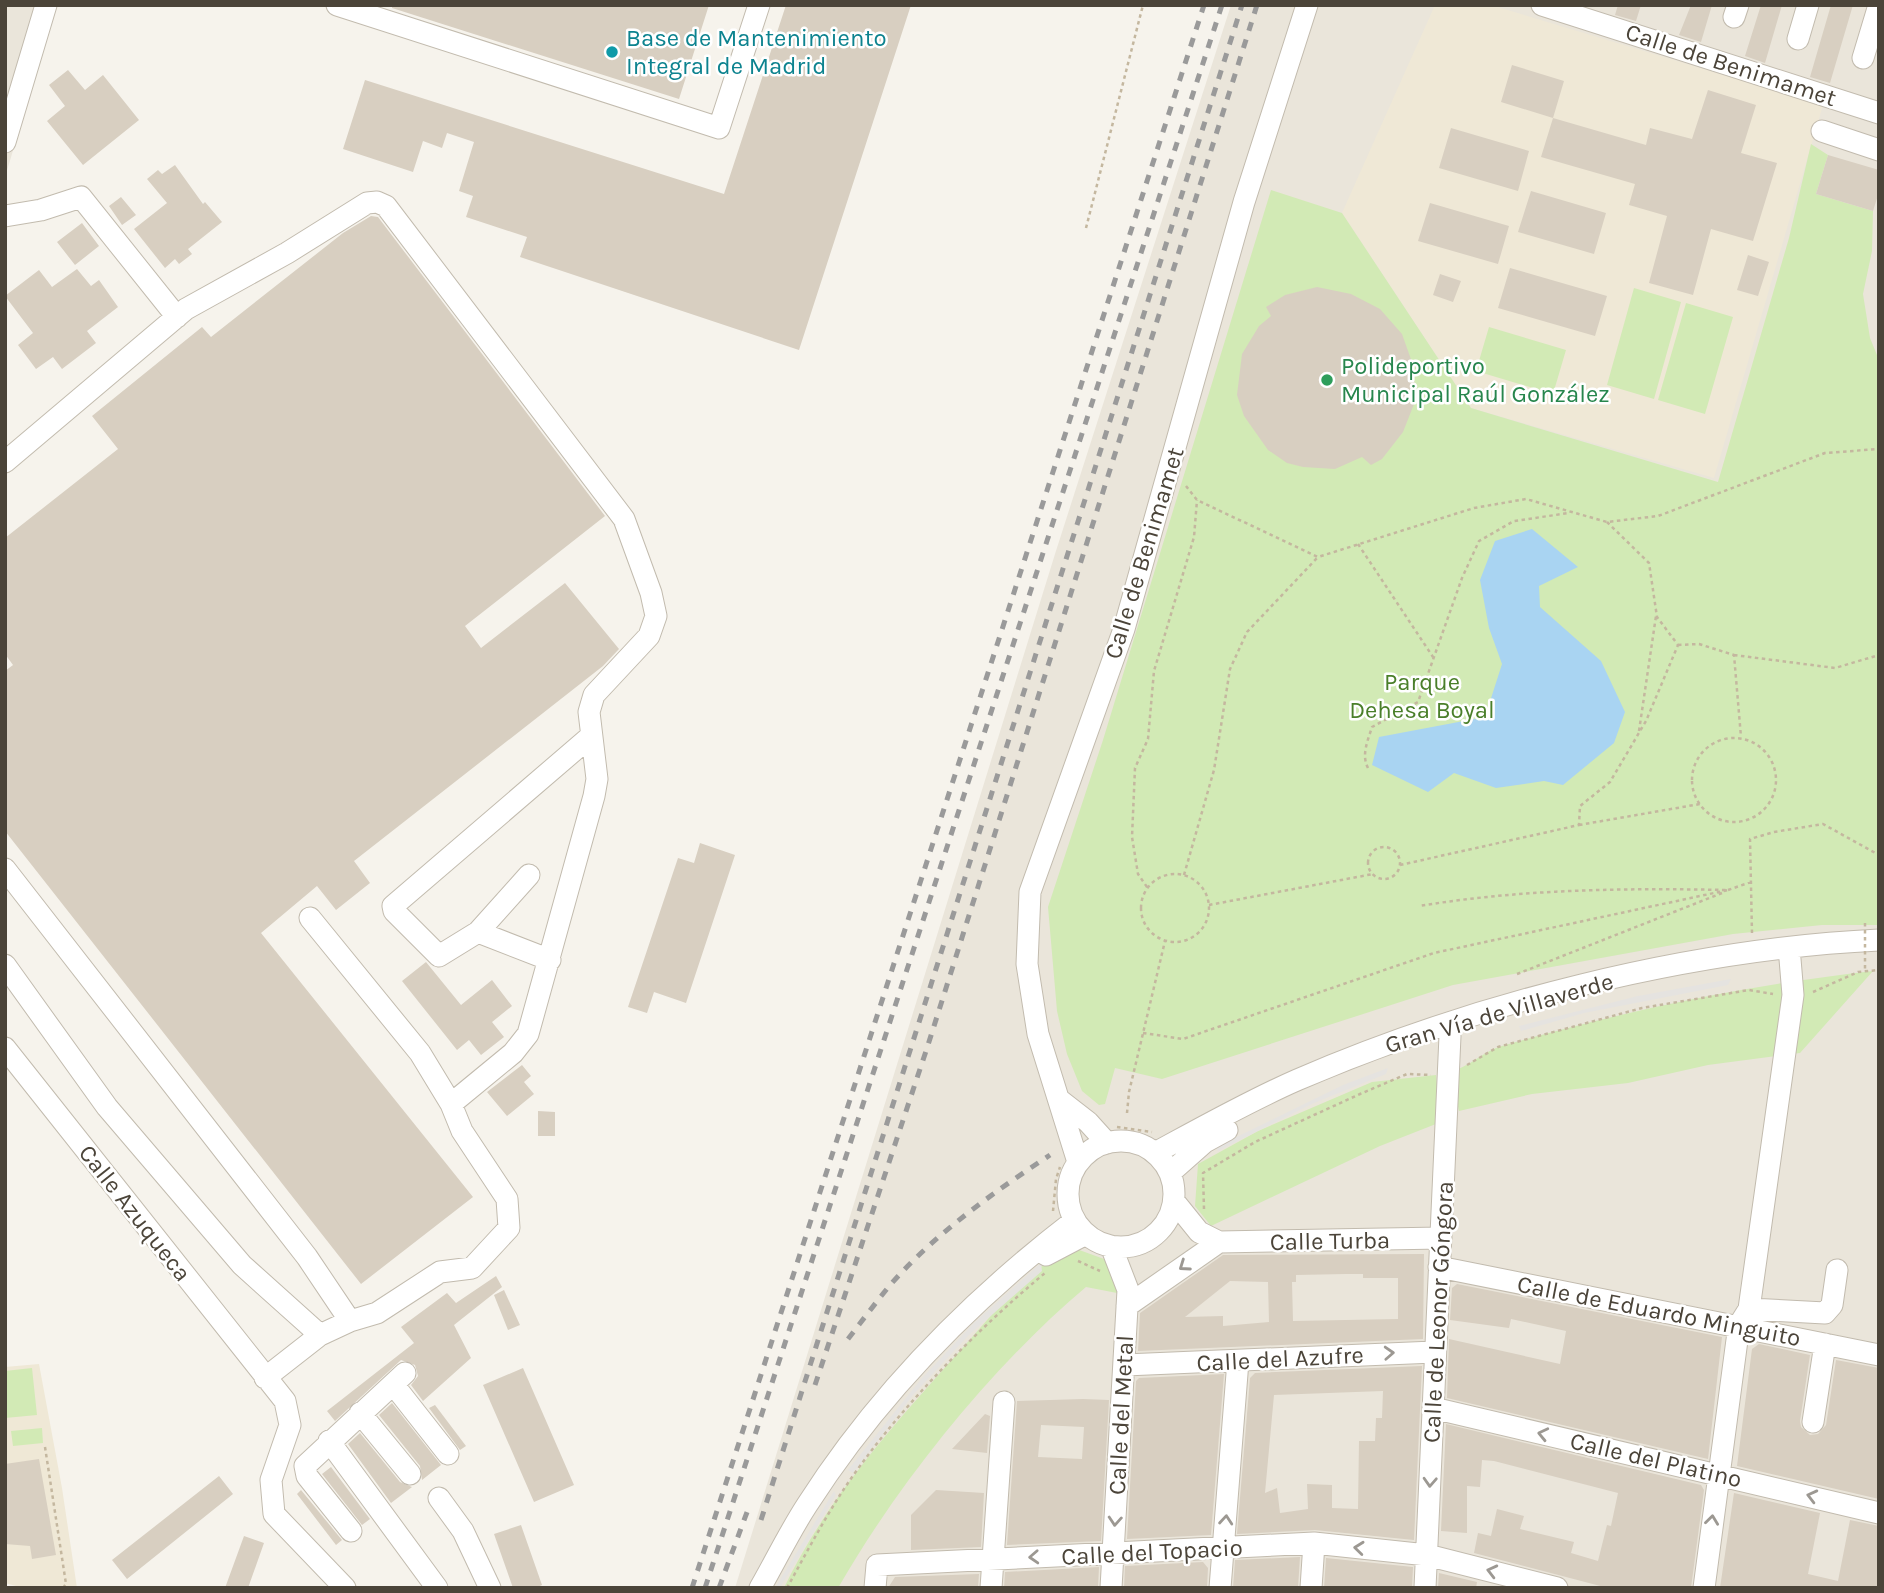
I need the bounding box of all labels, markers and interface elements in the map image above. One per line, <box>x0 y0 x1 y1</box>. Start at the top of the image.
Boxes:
street label: Calle de Benimamet <box>1622 18 1840 112</box>
place label: Base de Mantenimiento Integral de Madrid <box>626 24 887 80</box>
marker: Base de Mantenimiento Integral de Madrid <box>604 44 620 60</box>
place label: Polideportivo Municipal Raúl González <box>1341 352 1610 408</box>
marker: Polideportivo Municipal Raúl González <box>1319 372 1335 388</box>
street label: Calle de Benimamet <box>1098 444 1190 662</box>
park label: Parque Dehesa Boyal <box>1349 668 1495 724</box>
street label: Gran Vía de Villaverde <box>1382 967 1616 1059</box>
street label: Calle Azuqueca <box>73 1139 197 1287</box>
street label: Calle de Leonor Góngora <box>1417 1181 1459 1443</box>
street label: Calle Turba <box>1270 1226 1390 1256</box>
one-way arrow <box>1179 1258 1192 1270</box>
street label: Calle de Eduardo Minguito <box>1515 1270 1803 1352</box>
street label: Calle del Metal <box>1103 1334 1139 1496</box>
street label: Calle del Azufre <box>1196 1341 1364 1377</box>
one-way arrow <box>1384 1346 1395 1361</box>
one-way arrow <box>1537 1427 1549 1442</box>
street label: Calle del Platino <box>1567 1427 1745 1493</box>
one-way arrow <box>1422 1477 1437 1488</box>
one-way arrow <box>1807 1490 1819 1505</box>
one-way arrow <box>1218 1514 1233 1525</box>
one-way arrow <box>1704 1514 1719 1525</box>
one-way arrow <box>1108 1516 1123 1527</box>
street label: Calle del Topacio <box>1061 1533 1243 1571</box>
one-way arrow <box>1353 1541 1364 1556</box>
one-way arrow <box>1028 1550 1039 1565</box>
one-way arrow <box>1486 1565 1498 1579</box>

